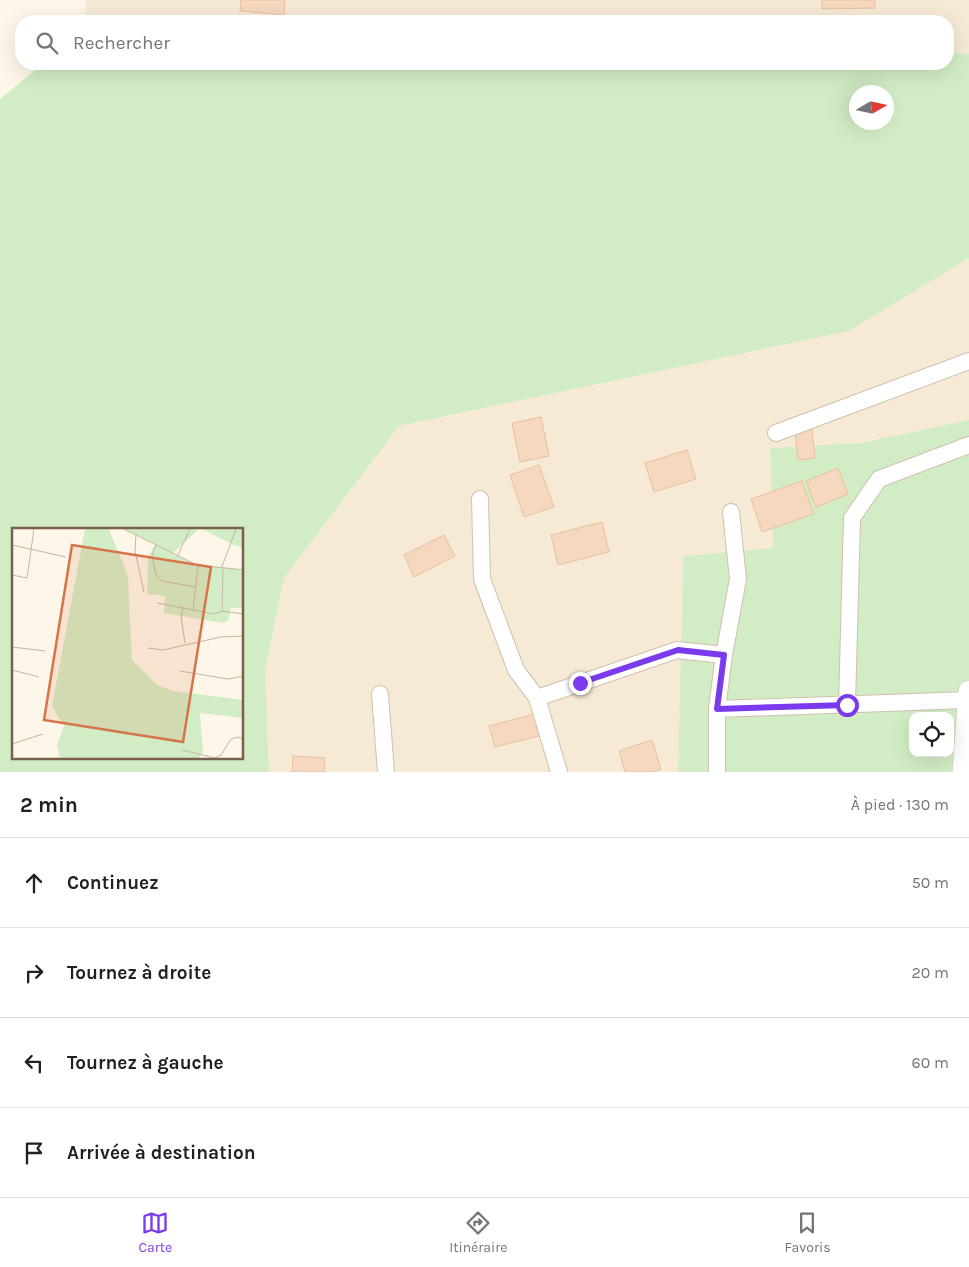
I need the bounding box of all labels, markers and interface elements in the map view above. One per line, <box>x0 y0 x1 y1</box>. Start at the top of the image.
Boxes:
search box <box>15 15 954 70</box>
icon: search <box>33 29 61 57</box>
text: Rechercher <box>73 32 170 54</box>
north arrow <box>849 85 894 130</box>
inset map <box>12 528 244 760</box>
route end <box>569 672 592 695</box>
route start <box>836 694 859 717</box>
map controls <box>909 712 954 757</box>
button: locate <box>909 712 954 757</box>
text: 2 min <box>20 793 78 817</box>
text: À pied · 130 m <box>851 795 949 814</box>
icon: ahead <box>20 869 48 897</box>
text: Continuez <box>67 872 159 894</box>
text: 50 m <box>912 873 949 892</box>
icon: right <box>20 959 48 987</box>
text: Tournez à droite <box>67 962 211 984</box>
text: 20 m <box>911 963 949 982</box>
icon: left <box>20 1049 48 1077</box>
text: Tournez à gauche <box>67 1052 224 1074</box>
text: 60 m <box>912 1053 949 1072</box>
icon: arrive <box>20 1139 48 1167</box>
text: Arrivée à destination <box>67 1142 256 1164</box>
tab: Carte <box>139 1209 172 1256</box>
tab: Itinéraire <box>449 1209 508 1256</box>
tab: Favoris <box>785 1209 830 1256</box>

